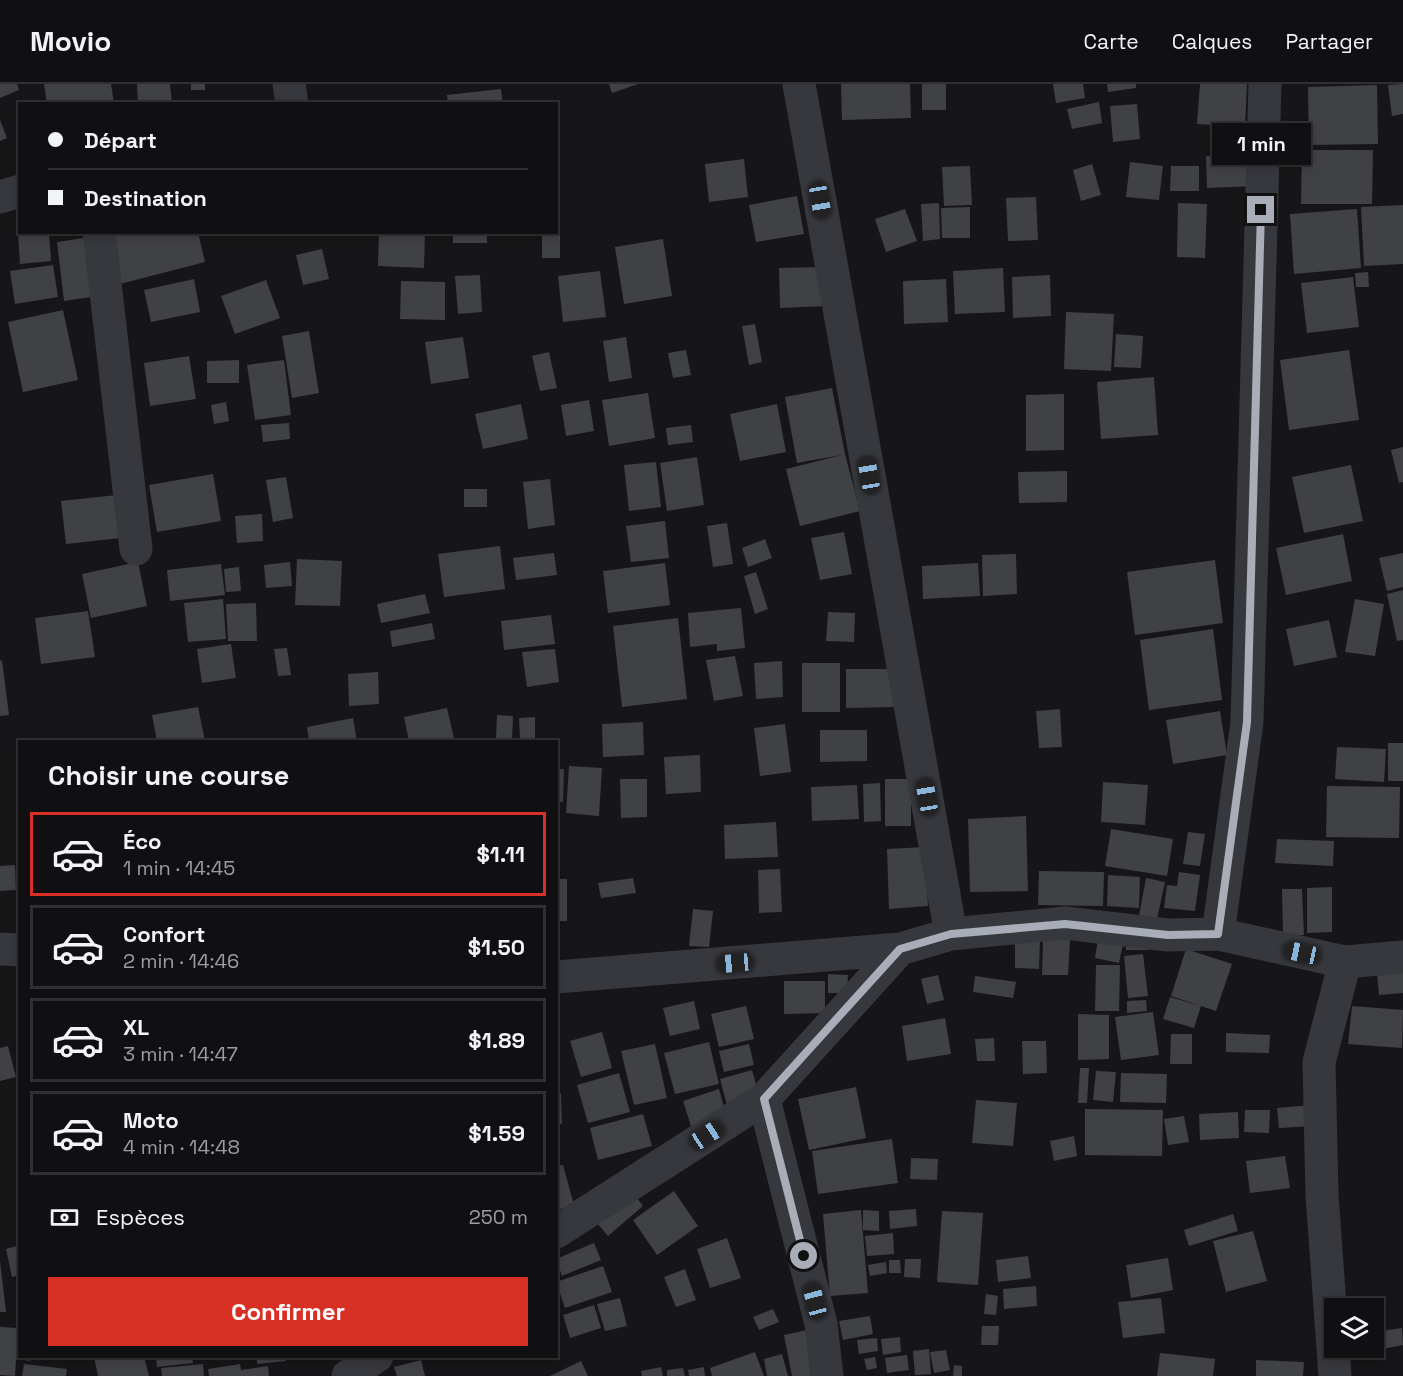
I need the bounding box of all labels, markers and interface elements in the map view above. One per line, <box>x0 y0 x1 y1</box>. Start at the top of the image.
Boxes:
text: Movio <box>30 23 111 59</box>
text: Carte <box>1084 28 1139 55</box>
text: Calques <box>1172 28 1252 55</box>
text: Partager <box>1285 28 1373 55</box>
callout: 1 min <box>1212 123 1310 165</box>
text: Départ <box>84 126 157 154</box>
text: 1 min <box>1237 131 1286 157</box>
car <box>808 181 832 219</box>
text: Destination <box>84 184 207 212</box>
route end <box>1247 196 1274 223</box>
car <box>857 456 881 494</box>
text: Choisir une course <box>48 758 289 793</box>
car <box>915 778 939 816</box>
icon: car <box>51 827 105 881</box>
text: Éco <box>123 827 162 855</box>
text: $1.11 <box>476 840 525 868</box>
text: 1 min · 14:45 <box>123 855 235 881</box>
icon: car <box>51 920 105 974</box>
text: Confort <box>123 920 205 948</box>
text: $1.50 <box>468 933 525 961</box>
car <box>1283 940 1321 966</box>
text: 2 min · 14:46 <box>123 948 239 974</box>
car <box>716 952 754 974</box>
icon: car <box>51 1013 105 1067</box>
text: XL <box>123 1013 149 1041</box>
text: $1.89 <box>468 1026 525 1054</box>
text: 3 min · 14:47 <box>123 1041 238 1067</box>
icon: car <box>51 1106 105 1160</box>
text: Moto <box>123 1106 179 1134</box>
car <box>687 1118 727 1152</box>
text: $1.59 <box>468 1119 525 1147</box>
text: 4 min · 14:48 <box>123 1134 240 1160</box>
icon: cash <box>48 1201 81 1234</box>
text: Espèces <box>96 1203 185 1231</box>
text: 250 m <box>469 1204 528 1230</box>
route start <box>790 1242 817 1269</box>
button: Confirmer <box>48 1277 528 1346</box>
car <box>802 1281 828 1321</box>
map controls <box>1324 1298 1384 1358</box>
button: layers <box>1324 1298 1384 1358</box>

